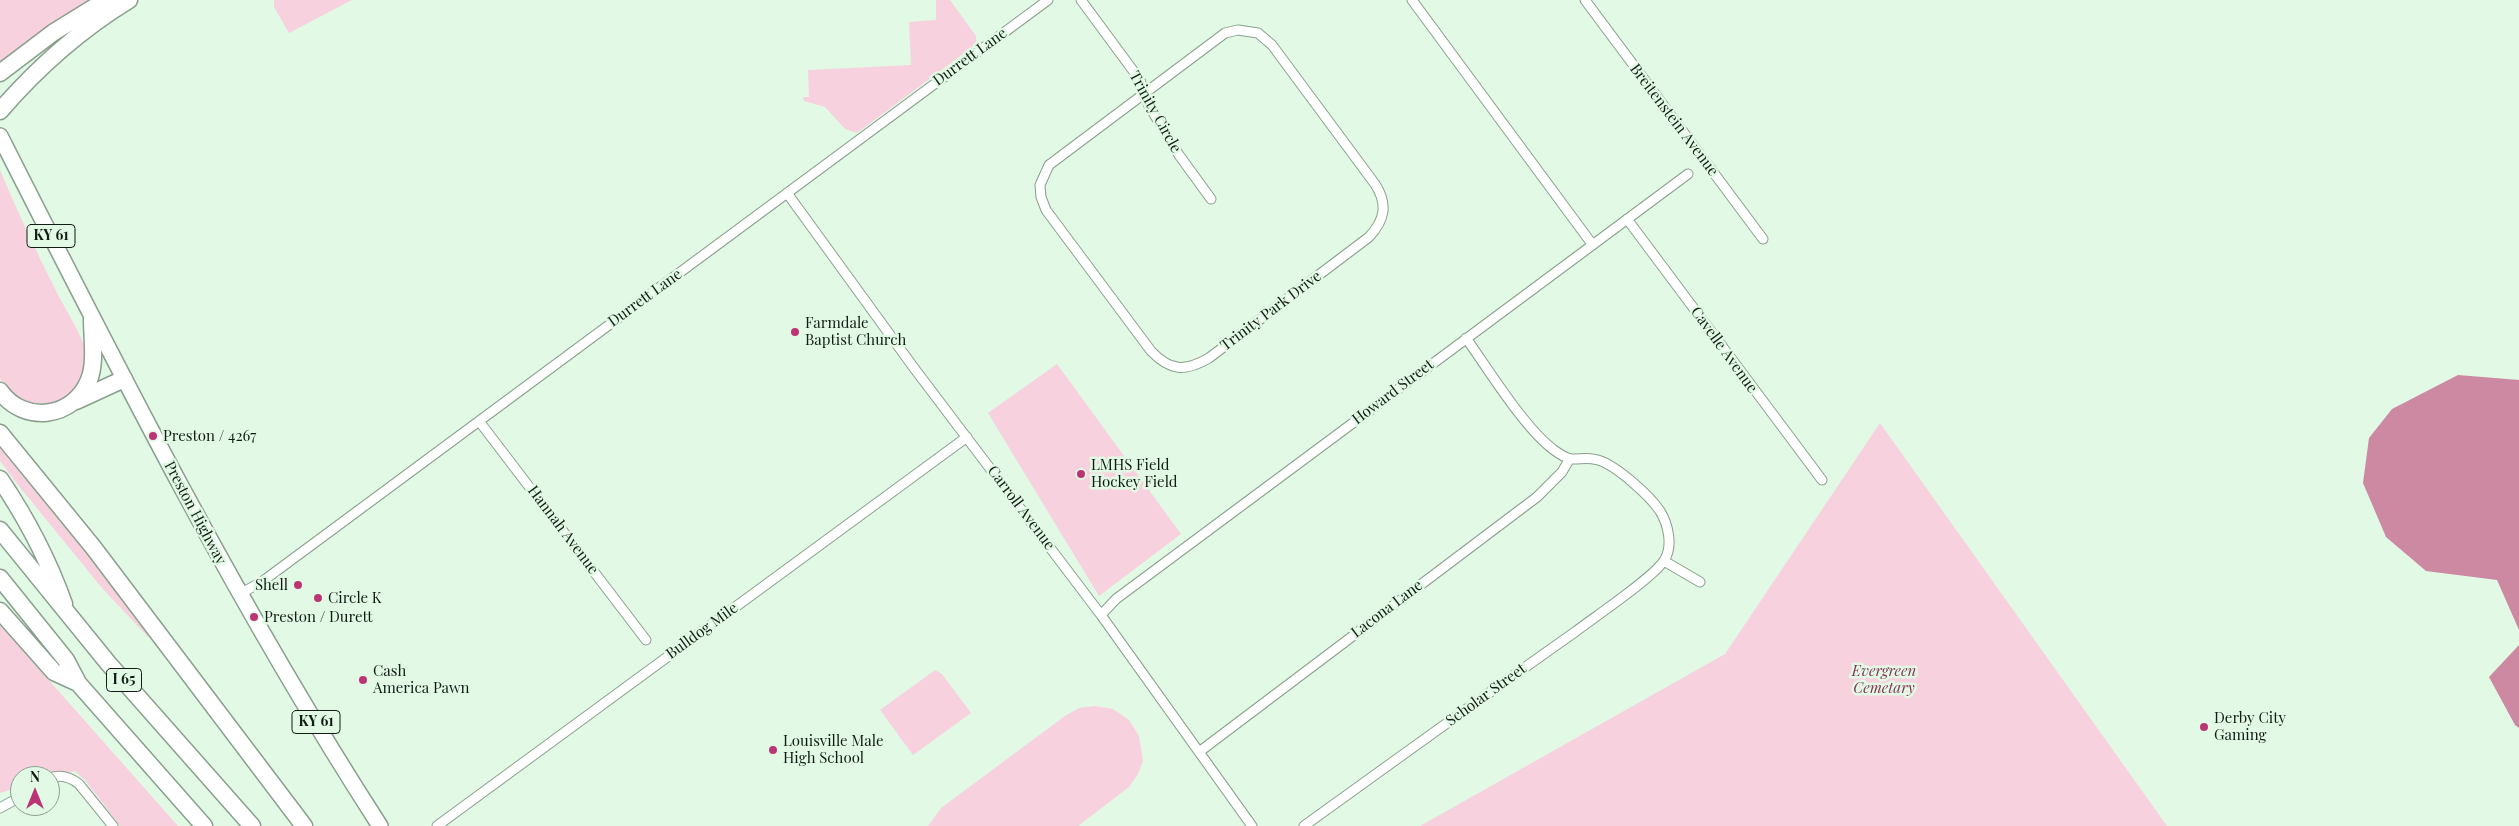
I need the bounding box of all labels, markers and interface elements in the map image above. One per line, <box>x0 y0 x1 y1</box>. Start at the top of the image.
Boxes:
street label: Durrett Lane <box>930 24 1010 90</box>
street label: Breitenstein Avenue <box>1626 60 1722 180</box>
street label: Trinity Circle <box>1125 68 1185 156</box>
road number: KY 61 <box>27 225 75 248</box>
street label: Durrett Lane <box>605 265 685 331</box>
street label: Trinity Park Drive <box>1217 267 1325 355</box>
street label: Cavelle Avenue <box>1687 304 1761 396</box>
place label: Farmdale Baptist Church <box>805 314 906 349</box>
marker: Farmdale Baptist Church <box>789 326 801 338</box>
street label: Howard Street <box>1349 356 1437 428</box>
place label: Preston / 4267 <box>163 427 256 445</box>
marker: Preston / 4267 <box>147 430 159 442</box>
place label: LMHS Field Hockey Field <box>1091 456 1178 491</box>
street label: Preston Highway <box>160 458 230 568</box>
street label: Carroll Avenue <box>984 462 1058 554</box>
marker: LMHS Field Hockey Field <box>1075 468 1087 480</box>
street label: Hannah Avenue <box>524 482 602 578</box>
place label: Shell <box>255 576 288 594</box>
street label: Lacona Lane <box>1348 576 1426 642</box>
marker: Shell <box>292 579 304 591</box>
place label: Circle K <box>328 589 382 607</box>
marker: Circle K <box>312 592 324 604</box>
street label: Bulldog Mile <box>663 599 741 663</box>
place label: Preston / Durett <box>264 608 373 626</box>
marker: Preston / Durett <box>248 611 260 623</box>
street label: Scholar Street <box>1442 660 1530 730</box>
place label: Cash America Pawn <box>373 662 469 697</box>
park label: Evergreen Cemetary <box>1852 662 1916 697</box>
road number: I 65 <box>106 668 142 692</box>
marker: Cash America Pawn <box>357 674 369 686</box>
place label: Derby City Gaming <box>2214 709 2286 744</box>
road number: KY 61 <box>292 710 340 734</box>
marker: Derby City Gaming <box>2198 721 2210 733</box>
place label: Louisville Male High School <box>783 732 884 767</box>
marker: Louisville Male High School <box>767 744 779 756</box>
north arrow <box>10 766 60 816</box>
text: N <box>30 767 40 786</box>

